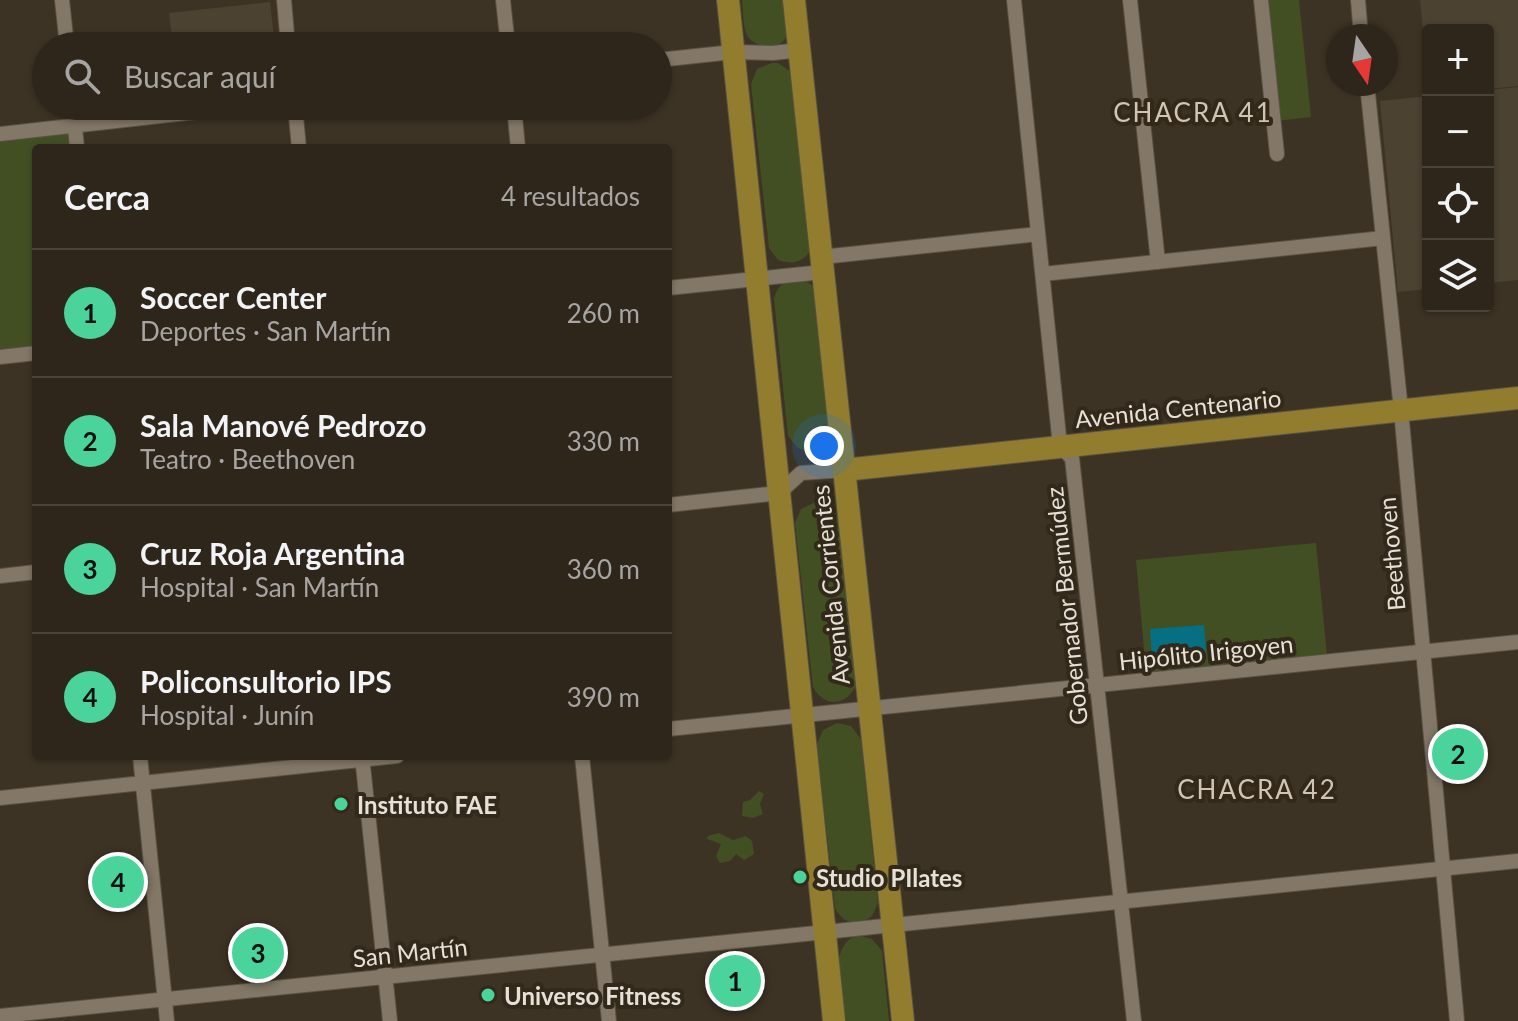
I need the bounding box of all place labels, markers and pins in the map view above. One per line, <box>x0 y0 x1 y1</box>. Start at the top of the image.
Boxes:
pin: 2 <box>1432 724 1484 784</box>
place label: Instituto FAE <box>357 790 497 819</box>
marker: Instituto FAE <box>332 795 350 813</box>
pin: 4 <box>92 852 144 912</box>
place label: Studio PIlates <box>816 863 962 892</box>
marker: Studio PIlates <box>791 868 809 886</box>
pin: 3 <box>232 923 284 983</box>
pin: 1 <box>709 951 761 1011</box>
place label: Universo Fitness <box>504 981 681 1010</box>
marker: Universo Fitness <box>479 986 497 1004</box>

